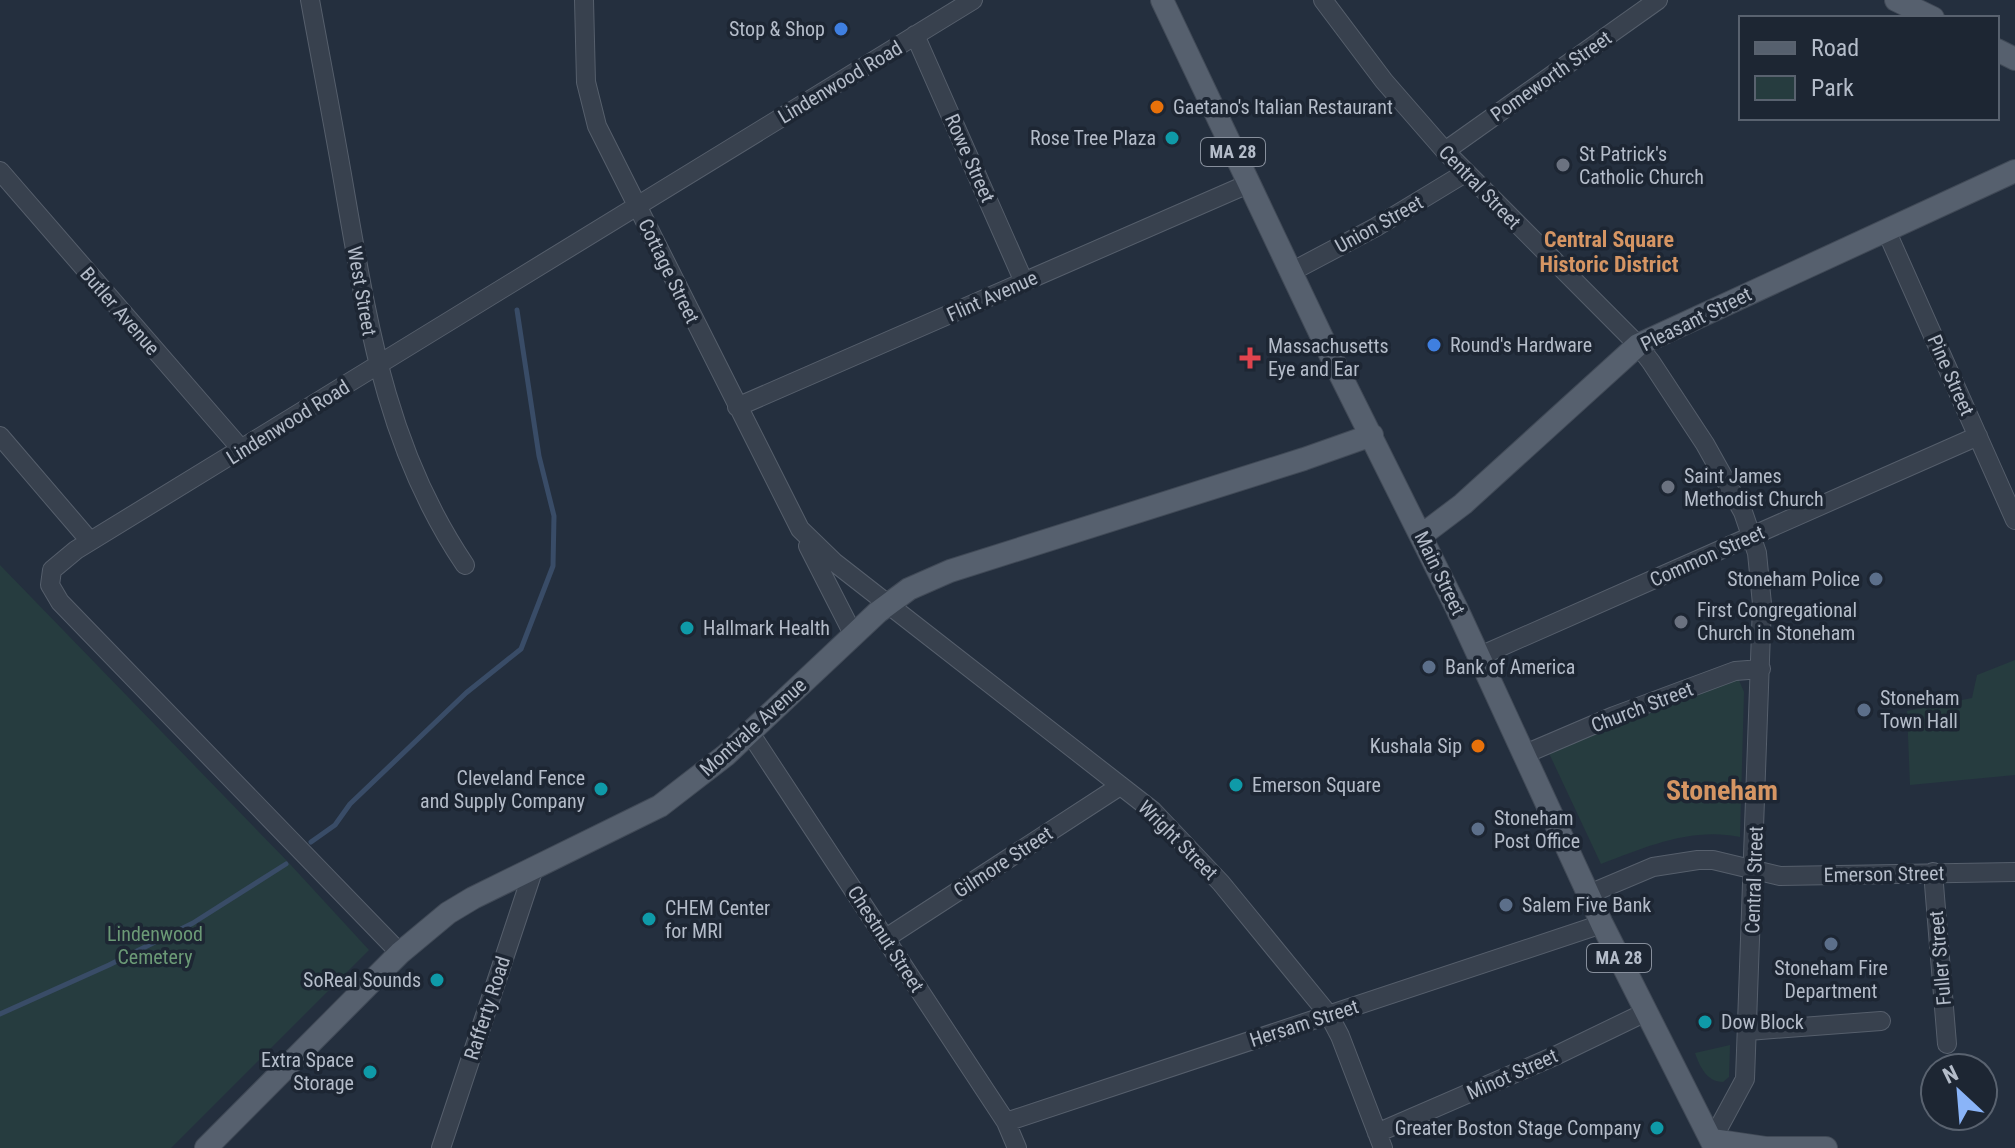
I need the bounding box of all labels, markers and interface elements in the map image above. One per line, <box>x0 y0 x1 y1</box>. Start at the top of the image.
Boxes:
legend <box>1739 16 1999 120</box>
place label: Stop & Shop <box>729 17 825 41</box>
marker: Stop & Shop <box>832 20 850 38</box>
street label: Pomeworth Street <box>1486 25 1616 127</box>
text: Road <box>1811 34 1859 62</box>
street label: Lindenwood Road <box>774 36 906 128</box>
text: Park <box>1811 74 1854 102</box>
place label: Gaetano's Italian Restaurant <box>1173 95 1393 119</box>
marker: Gaetano's Italian Restaurant <box>1148 98 1166 116</box>
street label: Rowe Street <box>940 110 1000 206</box>
place label: Rose Tree Plaza <box>1030 126 1156 150</box>
marker: Rose Tree Plaza <box>1163 129 1181 147</box>
road number: MA 28 <box>1201 138 1265 166</box>
street label: Central Street <box>1434 140 1526 234</box>
place label: St Patrick's Catholic Church <box>1579 142 1704 189</box>
marker: St Patrick's Catholic Church <box>1554 156 1572 174</box>
street label: Union Street <box>1331 190 1427 258</box>
street label: Cottage Street <box>633 215 705 327</box>
district label: Central Square Historic District <box>1540 227 1679 277</box>
street label: West Street <box>342 244 382 338</box>
street label: Butler Avenue <box>75 262 165 360</box>
street label: Flint Avenue <box>943 265 1041 327</box>
street label: Pleasant Street <box>1637 282 1755 356</box>
street label: Pine Street <box>1923 331 1980 419</box>
place label: Round's Hardware <box>1450 333 1592 357</box>
place label: Massachusetts Eye and Ear <box>1268 334 1389 381</box>
marker: Round's Hardware <box>1425 336 1443 354</box>
marker: Massachusetts Eye and Ear <box>1239 347 1261 369</box>
street label: Lindenwood Road <box>222 375 354 469</box>
place label: Saint James Methodist Church <box>1684 464 1824 511</box>
marker: Saint James Methodist Church <box>1659 478 1677 496</box>
street label: Common Street <box>1646 520 1768 592</box>
street label: Main Street <box>1409 527 1471 619</box>
place label: Stoneham Police <box>1727 567 1860 591</box>
marker: Stoneham Police <box>1867 570 1885 588</box>
place label: First Congregational Church in Stoneham <box>1697 598 1857 645</box>
marker: First Congregational Church in Stoneham <box>1672 613 1690 631</box>
place label: Hallmark Health <box>703 616 830 640</box>
marker: Hallmark Health <box>678 619 696 637</box>
place label: Bank of America <box>1445 655 1575 679</box>
marker: Bank of America <box>1420 658 1438 676</box>
street label: Montvale Avenue <box>695 673 811 781</box>
street label: Church Street <box>1588 677 1696 737</box>
place label: Stoneham Town Hall <box>1880 686 1960 733</box>
marker: Stoneham Town Hall <box>1855 701 1873 719</box>
place label: Kushala Sip <box>1370 734 1462 758</box>
marker: Kushala Sip <box>1469 737 1487 755</box>
place label: Cleveland Fence and Supply Company <box>420 766 585 813</box>
place label: Emerson Square <box>1252 773 1381 797</box>
district label: Stoneham <box>1666 774 1778 807</box>
marker: Emerson Square <box>1227 776 1245 794</box>
marker: Cleveland Fence and Supply Company <box>592 780 610 798</box>
street label: Wright Street <box>1133 795 1223 885</box>
place label: Stoneham Post Office <box>1494 806 1580 853</box>
marker: Stoneham Post Office <box>1469 820 1487 838</box>
street label: Gilmore Street <box>949 821 1057 903</box>
street label: Central Street <box>1740 826 1768 934</box>
street label: Emerson Street <box>1823 861 1945 887</box>
street label: Chestnut Street <box>843 881 929 997</box>
place label: Salem Five Bank <box>1522 893 1651 917</box>
place label: CHEM Center for MRI <box>665 896 770 943</box>
marker: Salem Five Bank <box>1497 896 1515 914</box>
street label: Fuller Street <box>1924 909 1956 1006</box>
marker: CHEM Center for MRI <box>640 910 658 928</box>
park label: Lindenwood Cemetery <box>107 922 203 969</box>
marker: Stoneham Fire Department <box>1822 935 1840 953</box>
road number: MA 28 <box>1587 944 1651 972</box>
street label: Rafferty Road <box>459 953 515 1063</box>
place label: Stoneham Fire Department <box>1774 956 1888 1003</box>
place label: SoReal Sounds <box>303 968 421 992</box>
marker: SoReal Sounds <box>428 971 446 989</box>
street label: Hersam Street <box>1247 994 1362 1052</box>
place label: Dow Block <box>1721 1010 1804 1034</box>
marker: Dow Block <box>1696 1013 1714 1031</box>
street label: Minot Street <box>1463 1043 1561 1105</box>
place label: Extra Space Storage <box>261 1048 354 1095</box>
north arrow <box>1919 1052 1999 1132</box>
text: N <box>1939 1060 1962 1089</box>
marker: Extra Space Storage <box>361 1063 379 1081</box>
place label: Greater Boston Stage Company <box>1395 1116 1641 1140</box>
marker: Greater Boston Stage Company <box>1648 1119 1666 1137</box>

